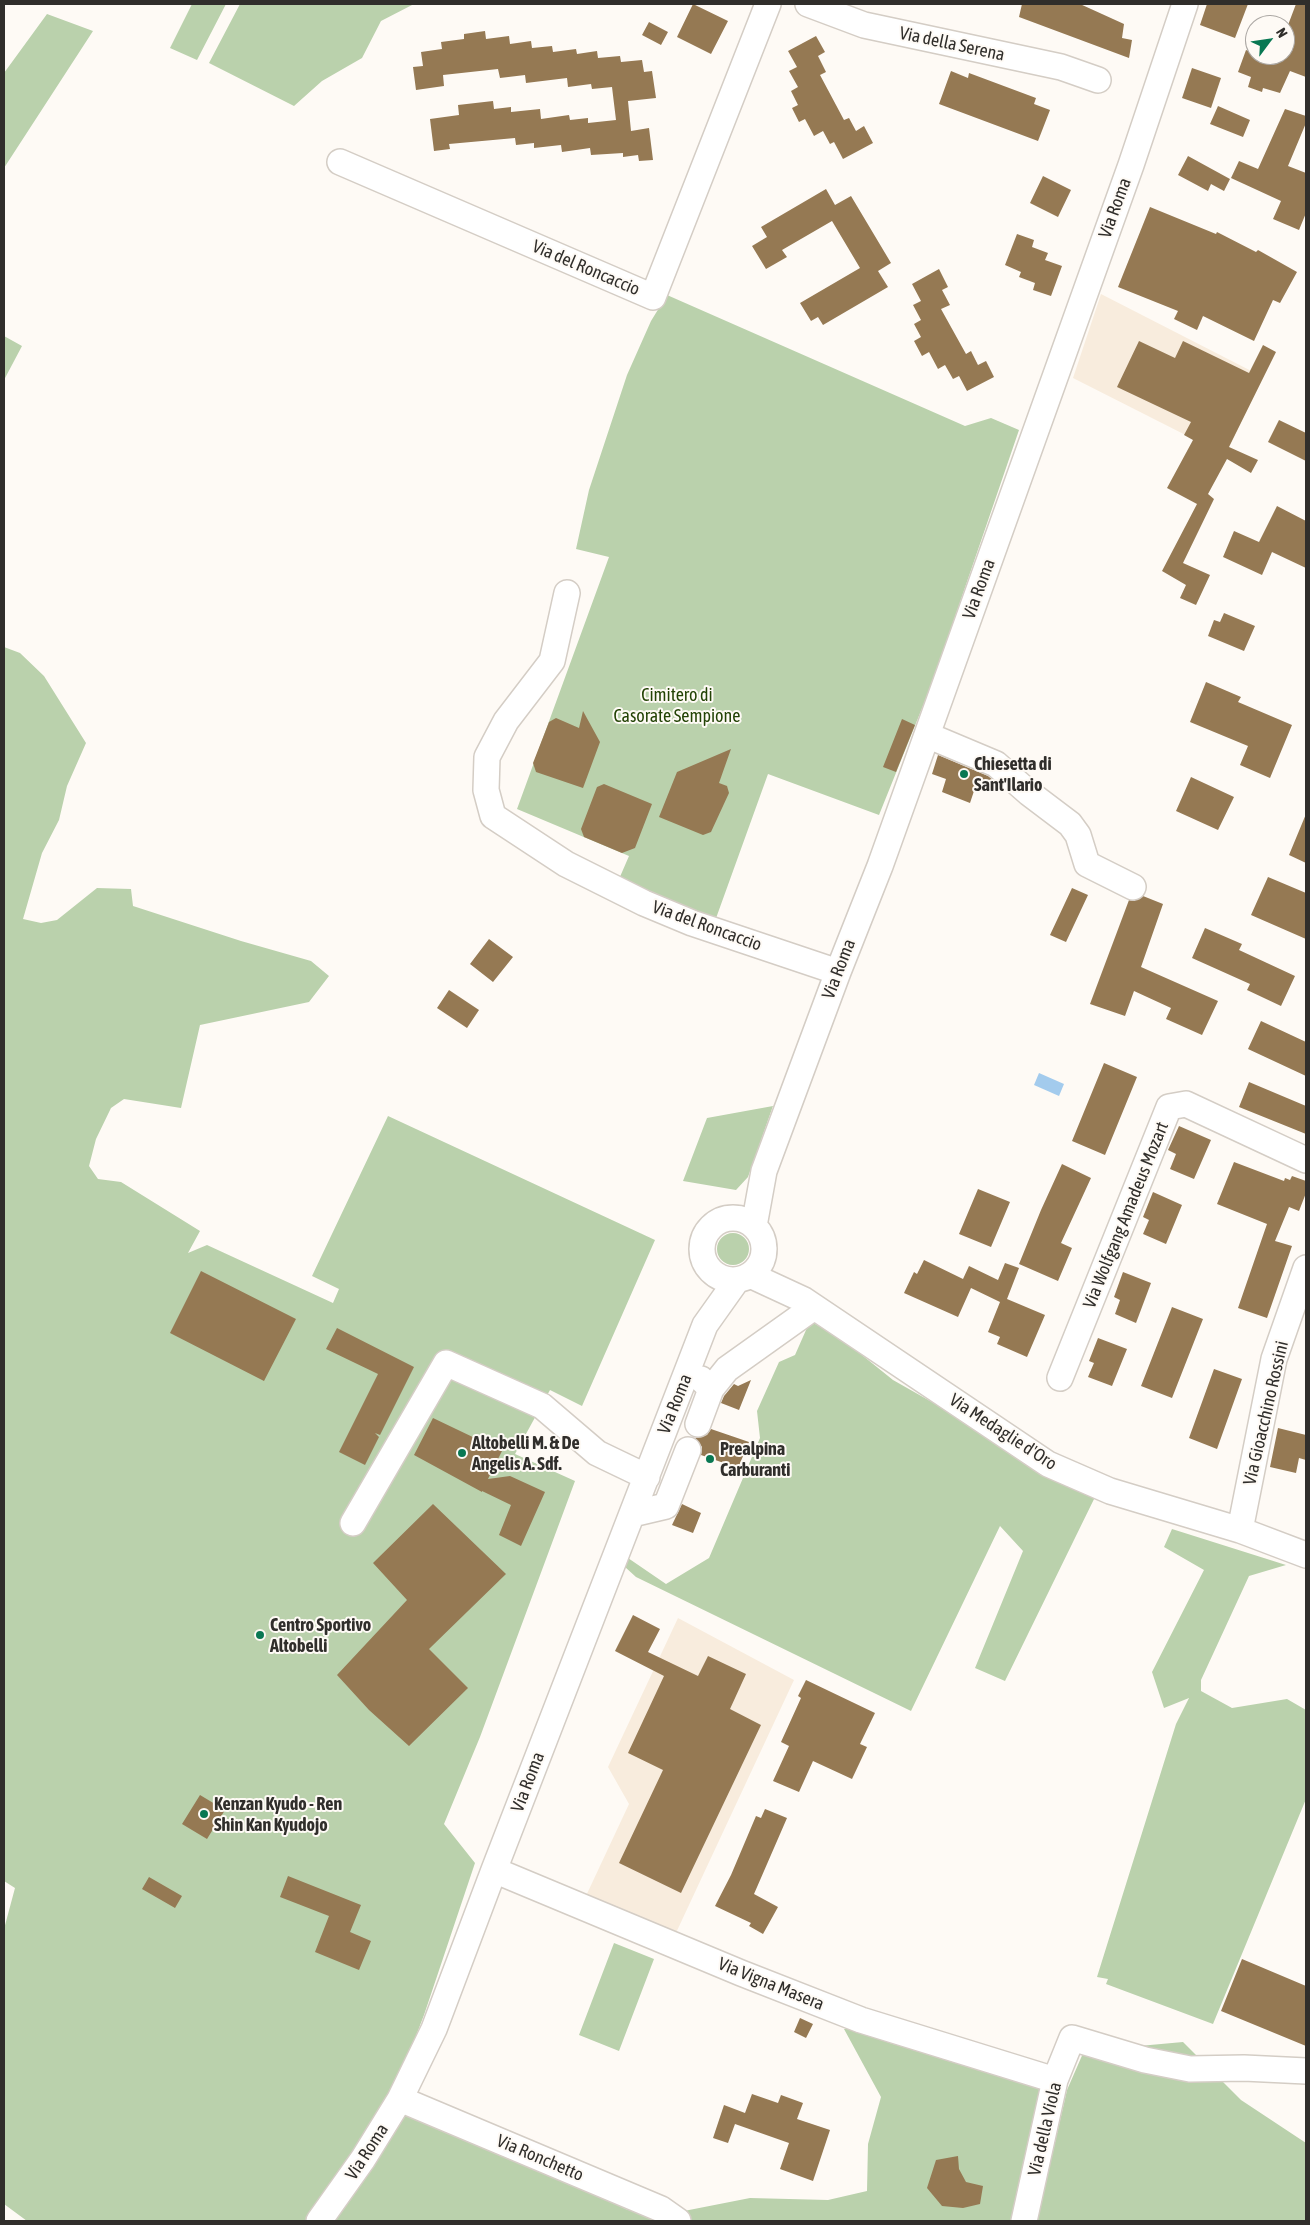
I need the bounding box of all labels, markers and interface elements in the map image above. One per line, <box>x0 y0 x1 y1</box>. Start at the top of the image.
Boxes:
north arrow <box>1245 15 1295 65</box>
street label: Via della Serena <box>897 22 1007 66</box>
text: N <box>1273 25 1291 40</box>
street label: Via Roma <box>1094 175 1136 241</box>
street label: Via del Roncaccio <box>529 236 643 300</box>
street label: Via Roma <box>958 556 1000 622</box>
park label: Cimitero di Casorate Sempione <box>614 684 740 726</box>
place label: Chiesetta di Sant'Ilario <box>974 753 1052 796</box>
marker: Chiesetta di Sant'Ilario <box>958 768 970 780</box>
street label: Via del Roncaccio <box>649 896 765 956</box>
street label: Via Roma <box>818 936 860 1002</box>
street label: Via Wolfgang Amadeus Mozart <box>1079 1119 1173 1311</box>
street label: Via Gioacchino Rossini <box>1239 1339 1293 1487</box>
street label: Via Roma <box>653 1371 697 1437</box>
street label: Via Medaglie d'Oro <box>945 1389 1061 1475</box>
place label: Altobelli M. & De Angelis A. Sdf. <box>472 1432 580 1475</box>
place label: Prealpina Carburanti <box>720 1438 790 1480</box>
marker: Altobelli M. & De Angelis A. Sdf. <box>456 1447 468 1459</box>
marker: Prealpina Carburanti <box>704 1453 716 1465</box>
place label: Centro Sportivo Altobelli <box>270 1614 371 1656</box>
marker: Centro Sportivo Altobelli <box>254 1629 266 1641</box>
street label: Via Roma <box>507 1749 549 1815</box>
place label: Kenzan Kyudo - Ren Shin Kan Kyudojo <box>214 1793 342 1836</box>
marker: Kenzan Kyudo - Ren Shin Kan Kyudojo <box>198 1808 210 1820</box>
street label: Via Vigna Masera <box>715 1953 827 2015</box>
street label: Via della Viola <box>1024 2080 1066 2178</box>
street label: Via Roma <box>341 2120 393 2184</box>
street label: Via Ronchetto <box>493 2130 587 2186</box>

